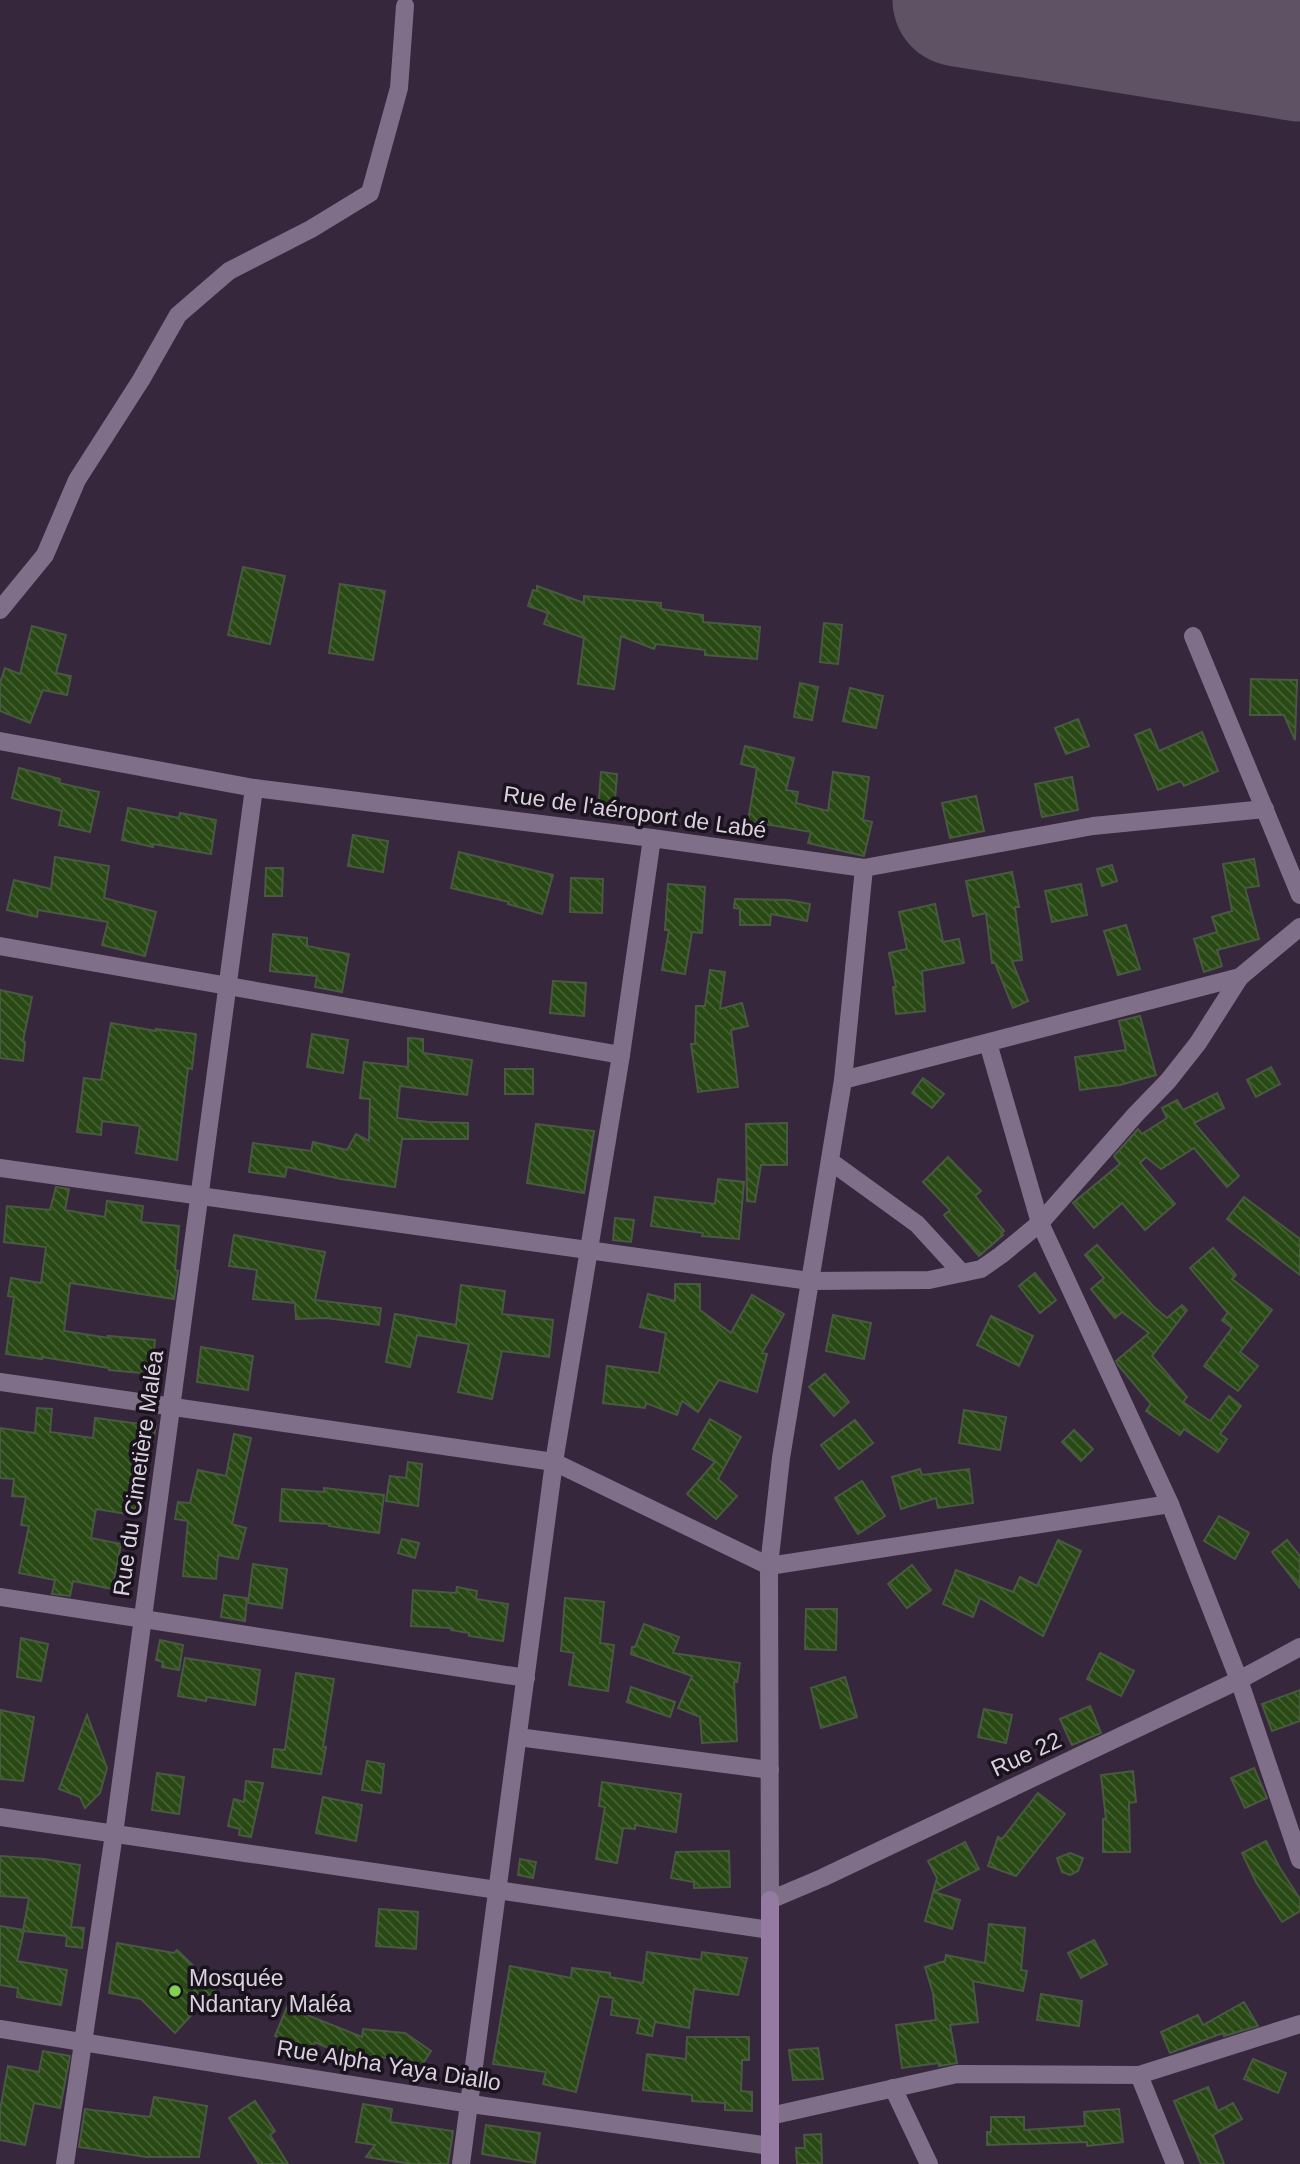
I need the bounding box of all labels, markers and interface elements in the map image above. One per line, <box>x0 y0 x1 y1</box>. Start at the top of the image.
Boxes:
street label: Rue de l'aéroport de Labé <box>502 781 768 843</box>
street label: Rue du Cimetière Maléa <box>108 1348 168 1598</box>
street label: Rue 22 <box>987 1727 1065 1781</box>
place label: Mosquée Ndantary Maléa <box>189 1965 352 2017</box>
marker: Mosquée Ndantary Maléa <box>167 1983 183 1999</box>
street label: Rue Alpha Yaya Diallo <box>275 2034 503 2096</box>

